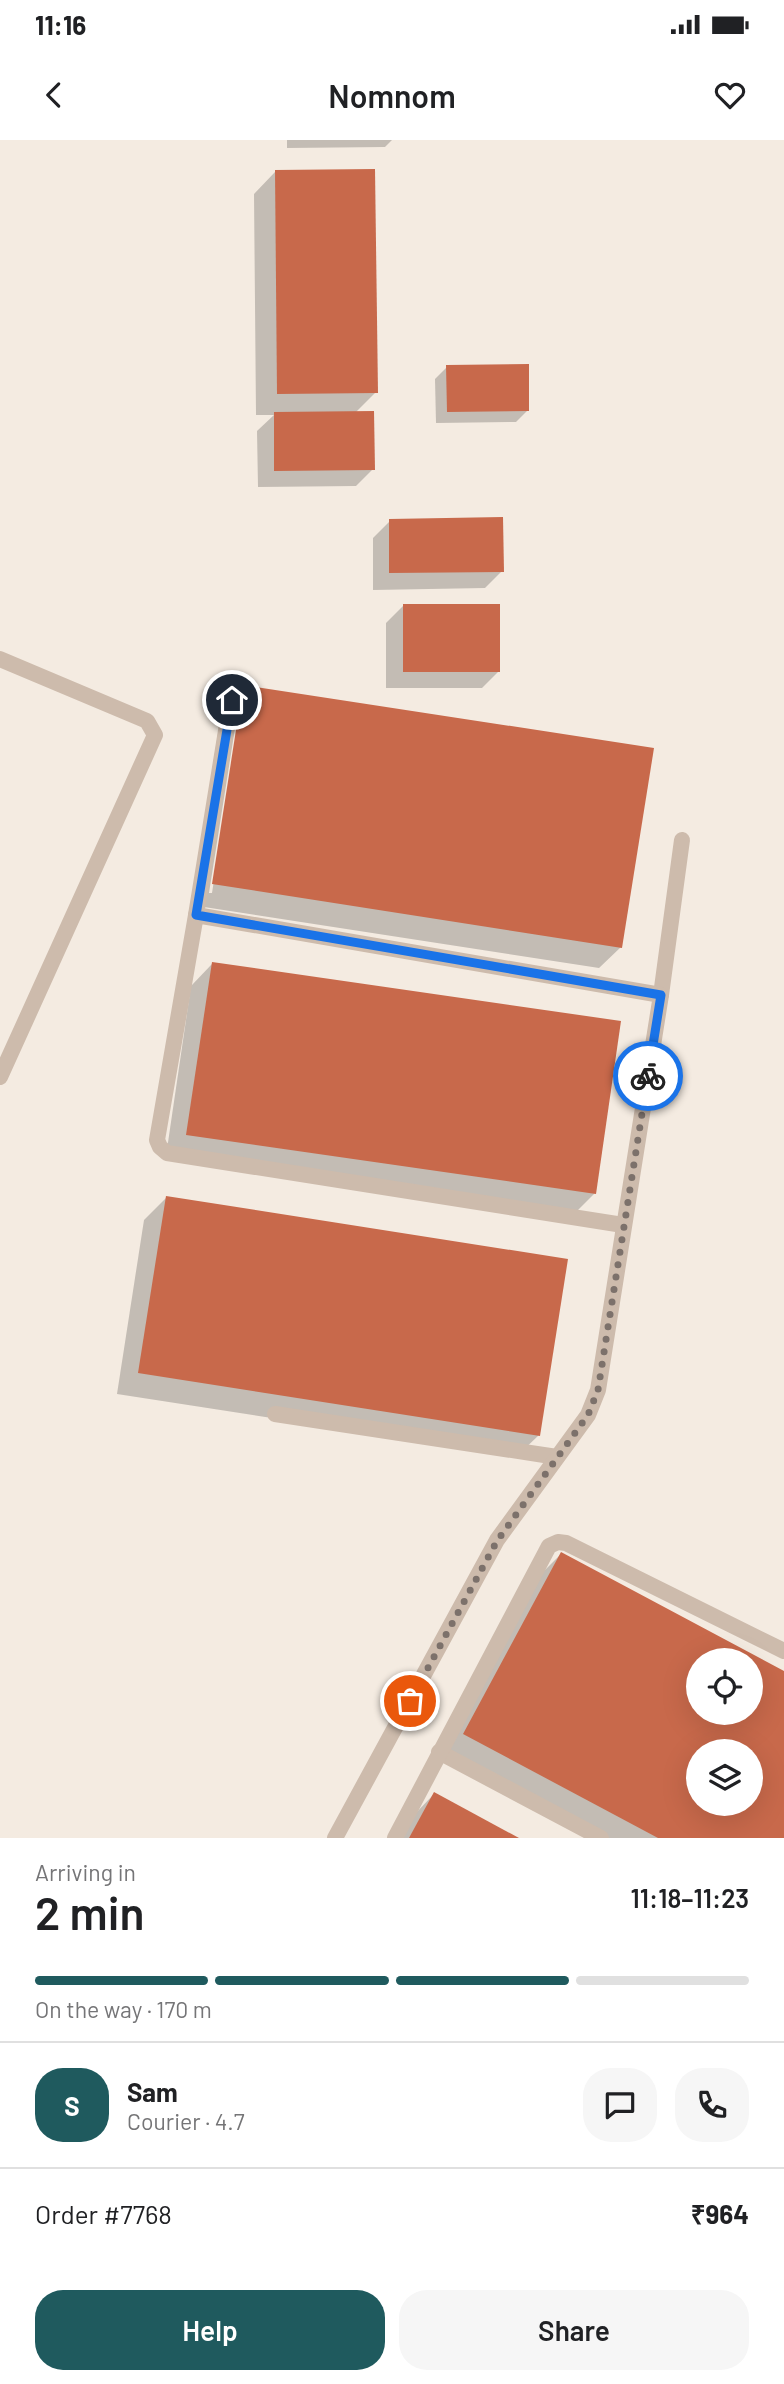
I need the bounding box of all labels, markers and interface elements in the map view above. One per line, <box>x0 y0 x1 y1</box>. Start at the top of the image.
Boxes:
text: 11:16 <box>35 9 86 40</box>
icon: back <box>35 76 73 114</box>
text: Nomnom <box>328 76 456 114</box>
icon: heart <box>711 76 749 114</box>
pin <box>202 670 262 730</box>
icon: home <box>213 681 251 719</box>
courier <box>613 1041 683 1111</box>
icon: bike <box>629 1057 667 1095</box>
map controls <box>686 1648 763 1816</box>
button: locate <box>686 1648 763 1725</box>
pin <box>380 1671 440 1731</box>
icon: bag <box>391 1682 429 1720</box>
button: layers <box>686 1739 763 1816</box>
text: Arriving in <box>35 1858 136 1886</box>
text: 11:18–11:23 <box>630 1882 749 1913</box>
text: 2 min <box>35 1884 144 1939</box>
text: On the way · 170 m <box>35 1995 212 2023</box>
button: chat <box>583 2068 657 2142</box>
button: phone <box>675 2068 749 2142</box>
text: Sam <box>127 2076 178 2107</box>
text: S <box>64 2090 80 2121</box>
text: Courier · 4.7 <box>127 2107 245 2135</box>
text: Order #7768 <box>35 2198 172 2229</box>
text: ₹964 <box>691 2198 749 2229</box>
button: Help <box>35 2290 385 2370</box>
button: Share <box>399 2290 749 2370</box>

